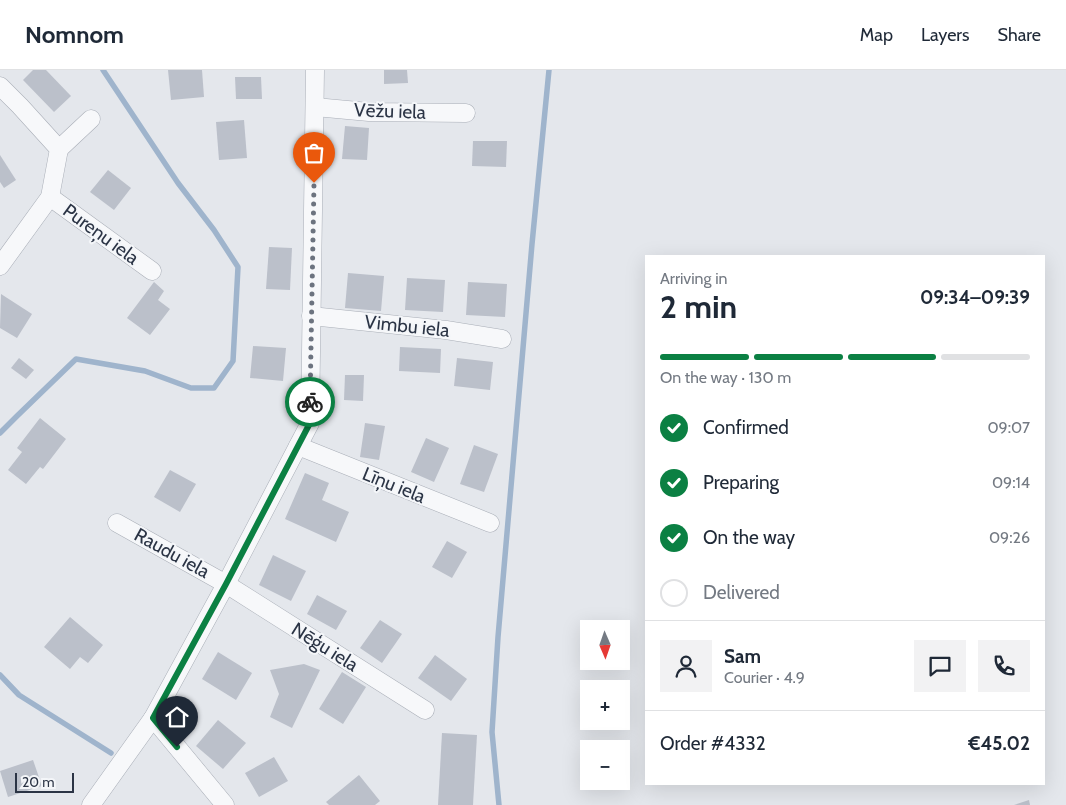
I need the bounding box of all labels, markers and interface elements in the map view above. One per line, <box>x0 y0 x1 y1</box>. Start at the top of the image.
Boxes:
text: Nomnom <box>25 20 124 49</box>
text: Map <box>860 24 893 46</box>
text: Layers <box>921 24 970 46</box>
text: Share <box>998 24 1041 46</box>
street label: Vēžu iela <box>354 98 426 124</box>
pin <box>293 132 335 183</box>
icon: bag <box>300 139 328 167</box>
street label: Pureņu iela <box>58 199 144 270</box>
text: Arriving in <box>660 269 727 288</box>
text: 09:34–09:39 <box>920 286 1030 309</box>
text: 2 min <box>660 287 737 326</box>
street label: Vimbu iela <box>363 310 451 342</box>
text: On the way · 130 m <box>660 368 791 387</box>
courier <box>285 377 335 427</box>
icon: bike <box>296 388 324 416</box>
icon: check <box>660 414 688 442</box>
text: Confirmed <box>703 416 789 439</box>
text: 09:07 <box>987 418 1030 437</box>
street label: Līņu iela <box>359 462 429 509</box>
icon: check <box>660 469 688 497</box>
text: Preparing <box>703 471 779 494</box>
text: 09:14 <box>992 473 1030 492</box>
street label: Raudu iela <box>130 523 214 583</box>
icon: check <box>660 524 688 552</box>
text: On the way <box>703 526 795 549</box>
text: 09:26 <box>989 528 1030 547</box>
text: Delivered <box>703 581 780 604</box>
street label: Nēģu iela <box>287 618 363 676</box>
north arrow <box>580 620 630 670</box>
map controls <box>580 620 630 790</box>
button: person <box>660 640 712 692</box>
button: chat <box>914 640 966 692</box>
button: phone <box>978 640 1030 692</box>
text: Sam <box>724 645 761 668</box>
text: Courier · 4.9 <box>724 668 805 687</box>
button: + <box>580 680 630 730</box>
pin <box>156 696 198 747</box>
icon: home <box>163 703 191 731</box>
text: Order #4332 <box>660 732 766 755</box>
text: €45.02 <box>968 732 1030 755</box>
button: − <box>580 740 630 790</box>
scale bar <box>15 770 74 793</box>
text: 20 m <box>22 773 55 791</box>

